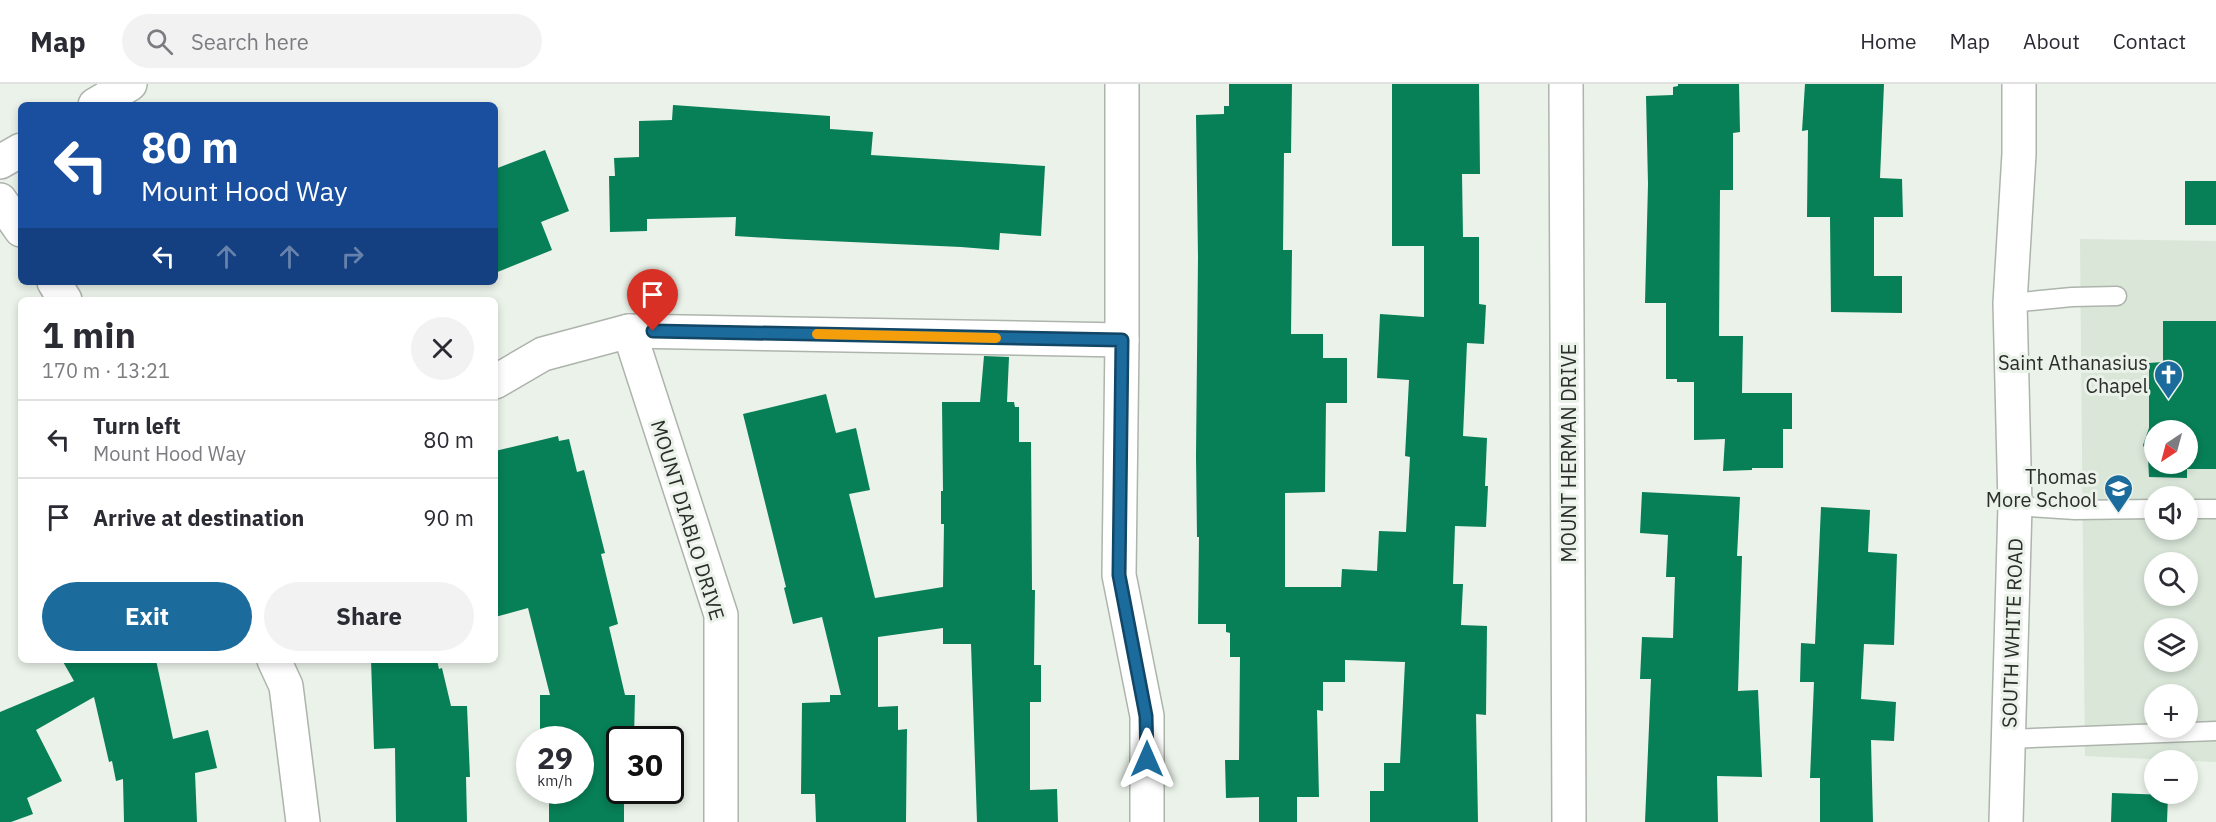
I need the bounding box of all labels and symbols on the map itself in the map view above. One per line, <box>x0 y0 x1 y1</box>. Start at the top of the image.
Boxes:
pin <box>627 269 678 331</box>
street label: MOUNT HERMAN DRIVE <box>1555 344 1582 562</box>
place label: Saint Athanasius Chapel <box>1998 349 2148 399</box>
church icon: Saint Athanasius Chapel <box>2153 358 2185 400</box>
street label: MOUNT DIABLO DRIVE <box>645 417 731 623</box>
north arrow <box>2144 420 2198 474</box>
place label: Thomas More School <box>1986 463 2097 513</box>
school or university icon: Thomas More School <box>2102 472 2134 514</box>
street label: SOUTH WHITE ROAD <box>1995 538 2029 728</box>
speed limit sign: 30 <box>606 726 684 804</box>
position arrow <box>1115 727 1179 791</box>

